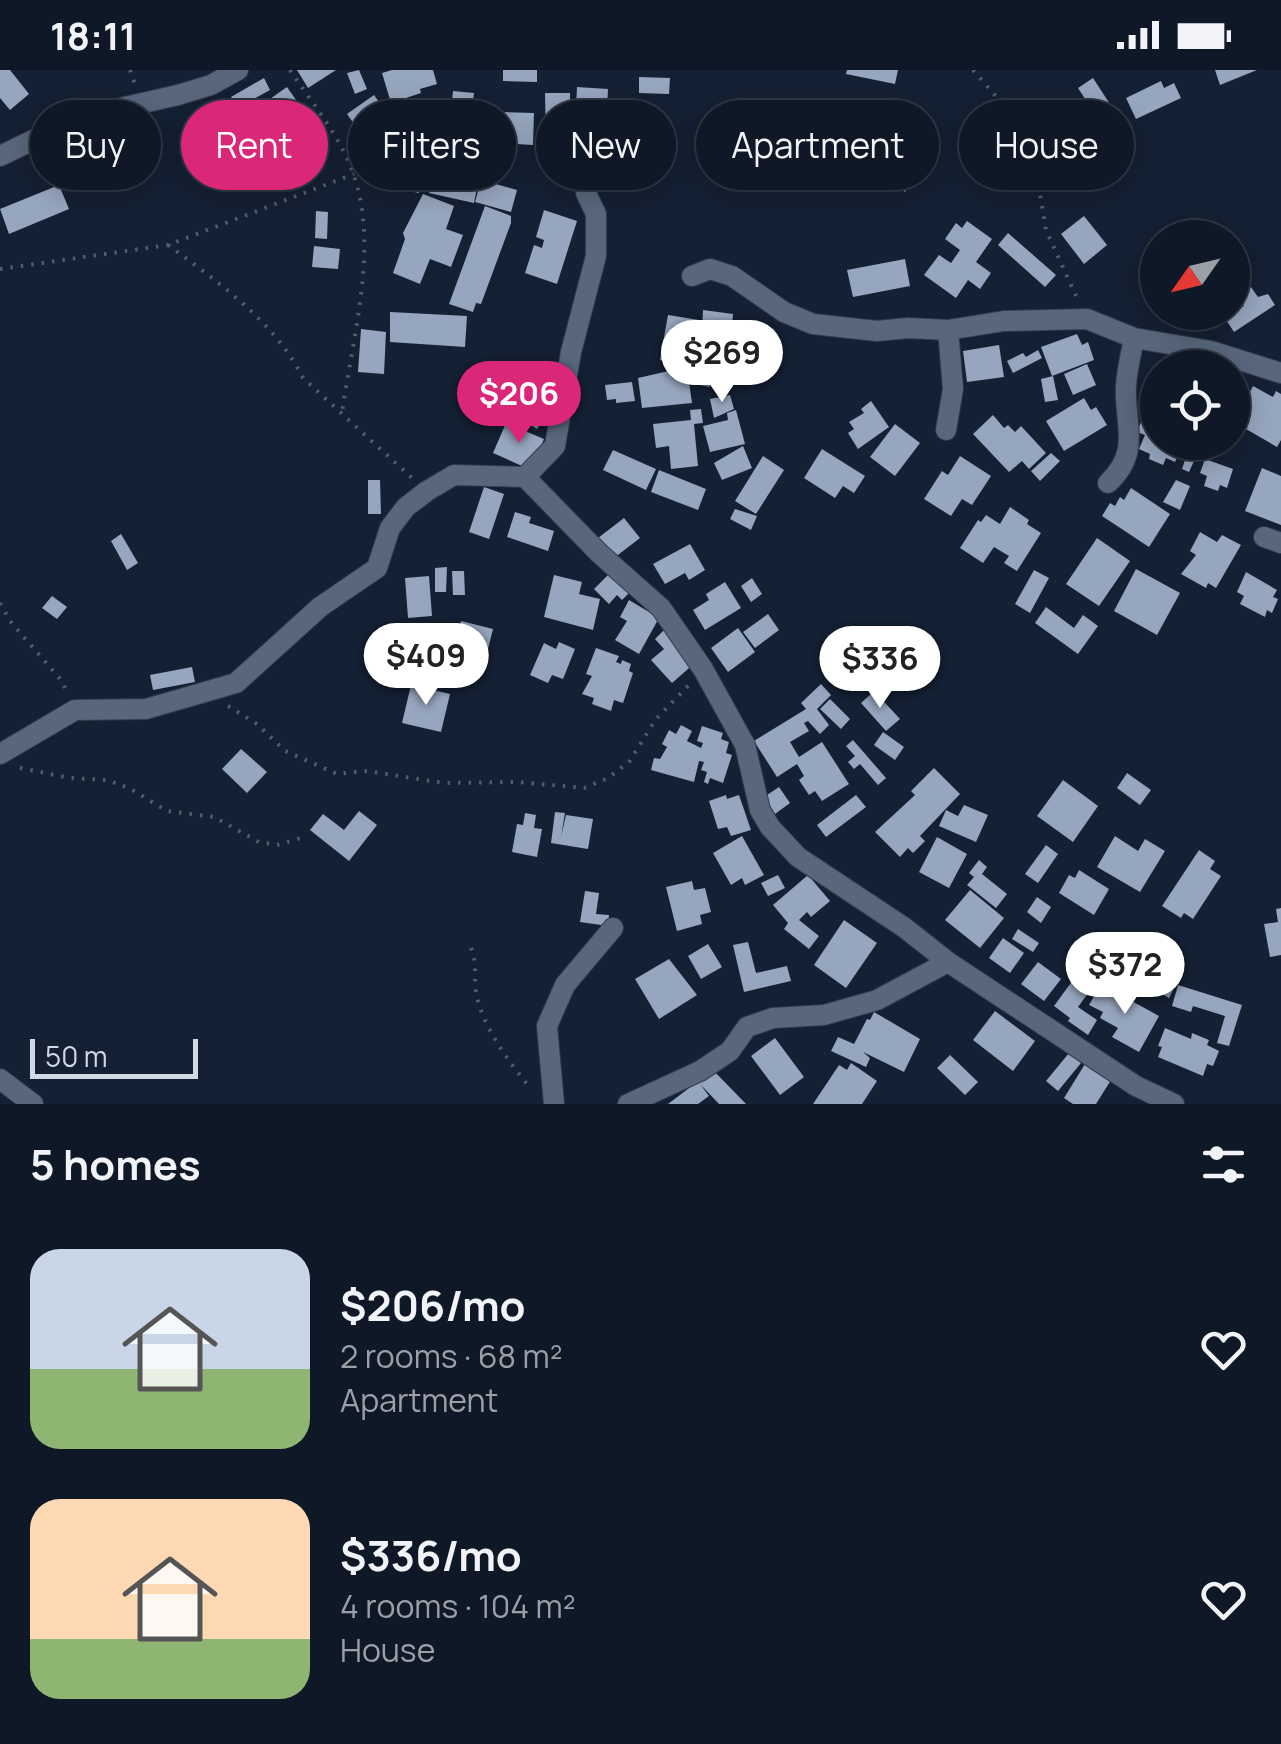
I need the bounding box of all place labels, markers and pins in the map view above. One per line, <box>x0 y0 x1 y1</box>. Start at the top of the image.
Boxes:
pin: $269 <box>663 320 781 405</box>
pin: $206 <box>460 361 578 446</box>
pin: $409 <box>367 623 485 708</box>
pin: $336 <box>821 626 939 711</box>
pin: $372 <box>1066 932 1184 1017</box>

